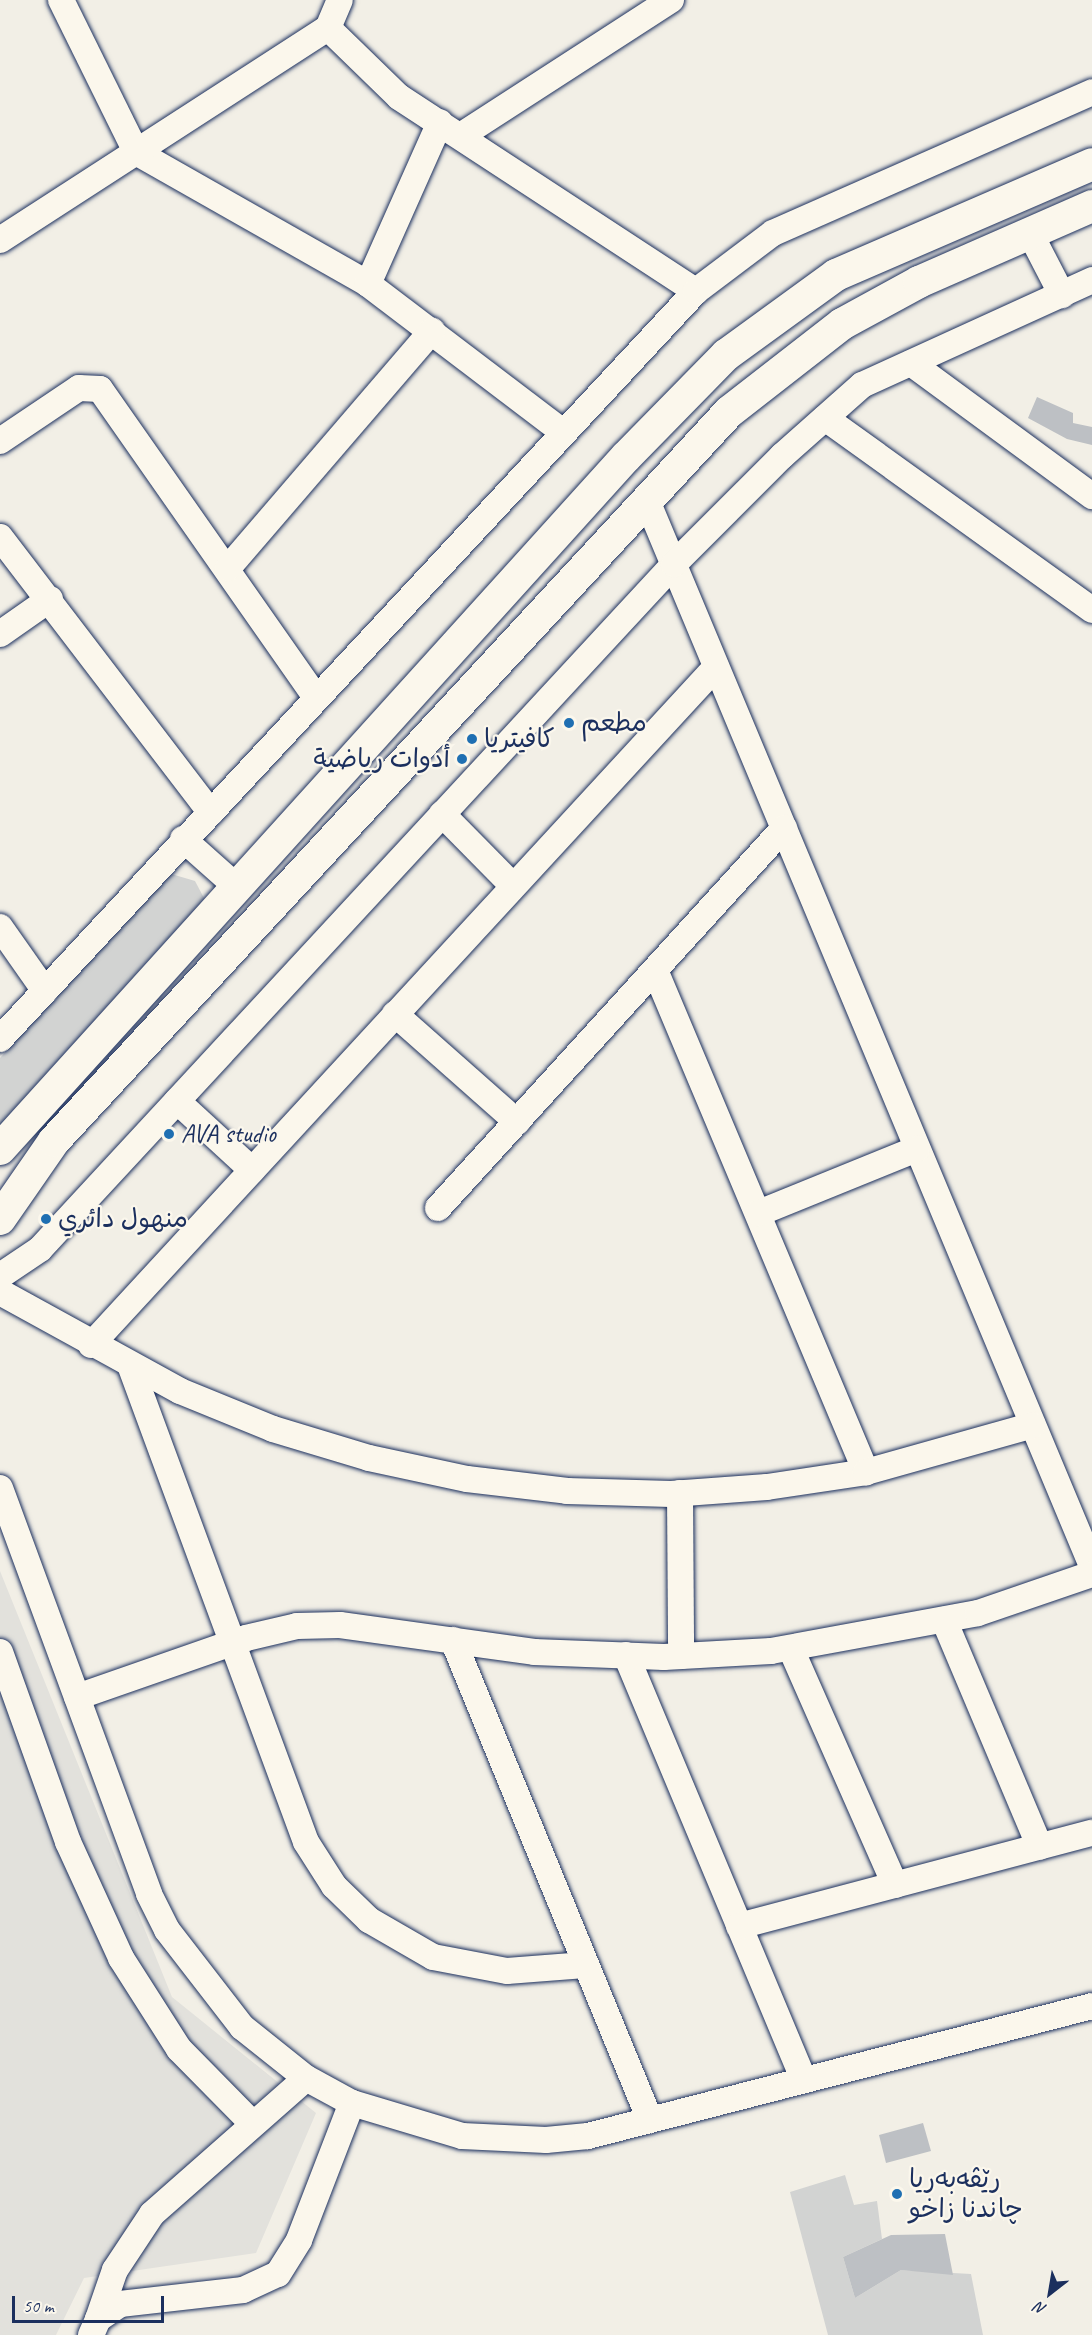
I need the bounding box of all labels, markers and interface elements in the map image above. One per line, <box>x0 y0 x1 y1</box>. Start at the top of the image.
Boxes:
place label: مطعم <box>581 707 647 739</box>
marker: مطعم <box>562 716 576 730</box>
place label: كافيتريا <box>484 723 555 755</box>
marker: كافيتريا <box>465 732 479 746</box>
place label: أدوات رياضية <box>313 743 450 775</box>
marker: أدوات رياضية <box>455 752 469 766</box>
place label: AVA studio <box>181 1118 276 1150</box>
marker: AVA studio <box>162 1127 176 1141</box>
place label: منهول دائري <box>58 1203 188 1235</box>
marker: منهول دائري <box>39 1212 53 1226</box>
place label: رێڤه‌به‌ريا چاندنا زاخو <box>909 2163 1023 2224</box>
marker: رێڤه‌به‌ريا چاندنا زاخو <box>890 2187 904 2201</box>
north arrow <box>1020 2263 1080 2323</box>
scale bar <box>15 2284 166 2322</box>
text: 50 m <box>23 2295 54 2317</box>
text: N <box>1031 2297 1050 2320</box>

